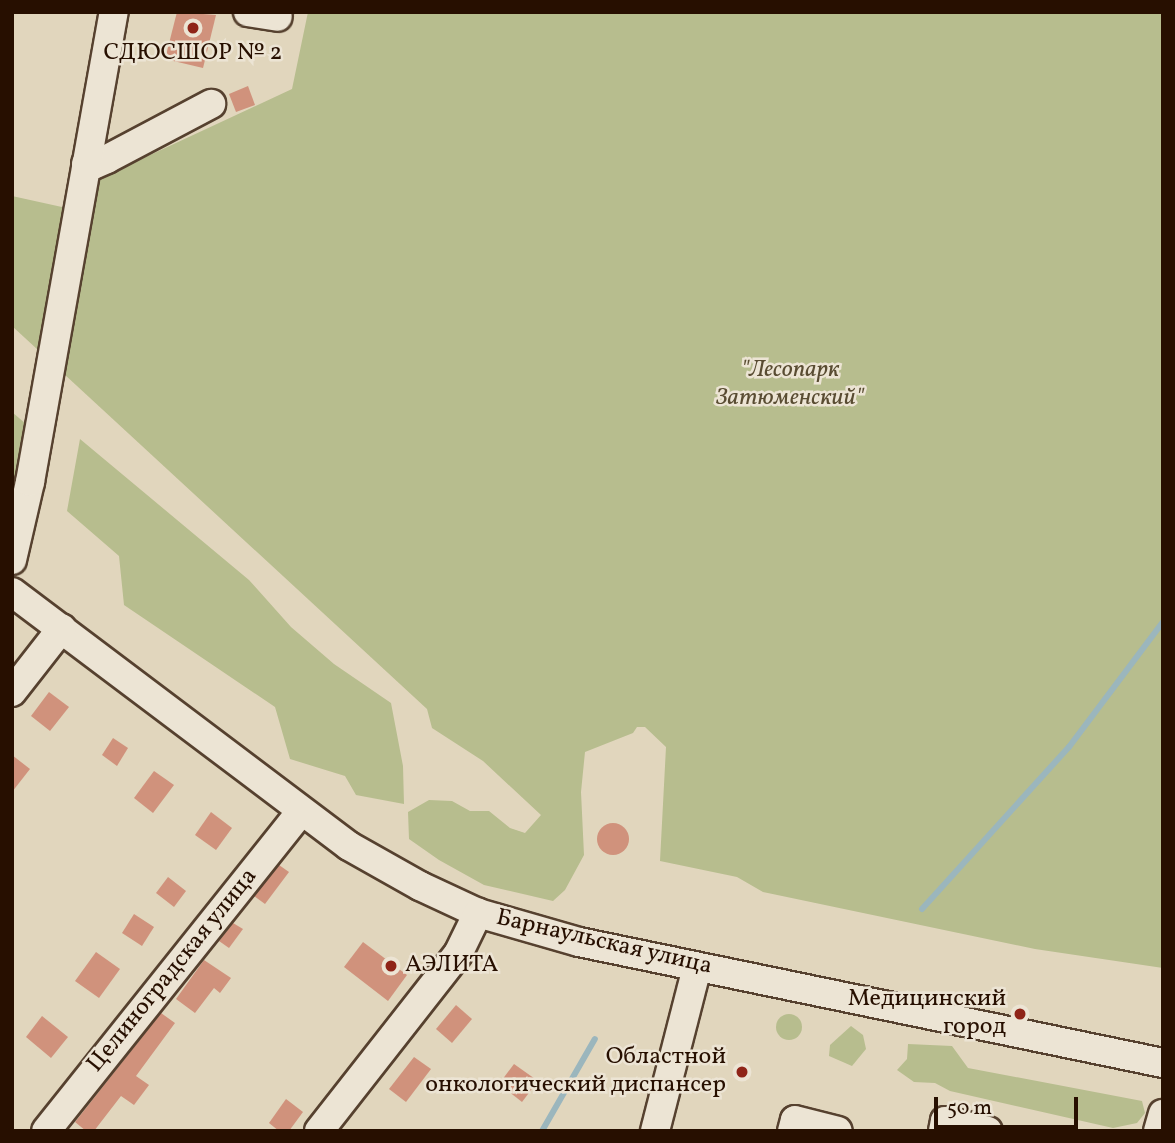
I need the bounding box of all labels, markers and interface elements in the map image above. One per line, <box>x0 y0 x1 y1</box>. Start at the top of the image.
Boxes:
marker: СДЮСШОР № 2 <box>185 20 201 36</box>
place label: СДЮСШОР № 2 <box>104 40 282 68</box>
park label: "Лесопарк Затюменский" <box>716 357 864 413</box>
street label: Целиноградская улица <box>82 863 264 1079</box>
street label: Барнаульская улица <box>493 904 715 982</box>
place label: АЭЛИТА <box>405 952 498 980</box>
marker: АЭЛИТА <box>383 958 399 974</box>
place label: Медицинский город <box>848 986 1006 1042</box>
marker: Медицинский город <box>1012 1006 1028 1022</box>
place label: Областной онкологический диспансер <box>425 1044 726 1100</box>
marker: Областной онкологический диспансер <box>732 1062 752 1082</box>
scale bar <box>937 1084 1080 1128</box>
text: 50 m <box>947 1094 992 1123</box>

